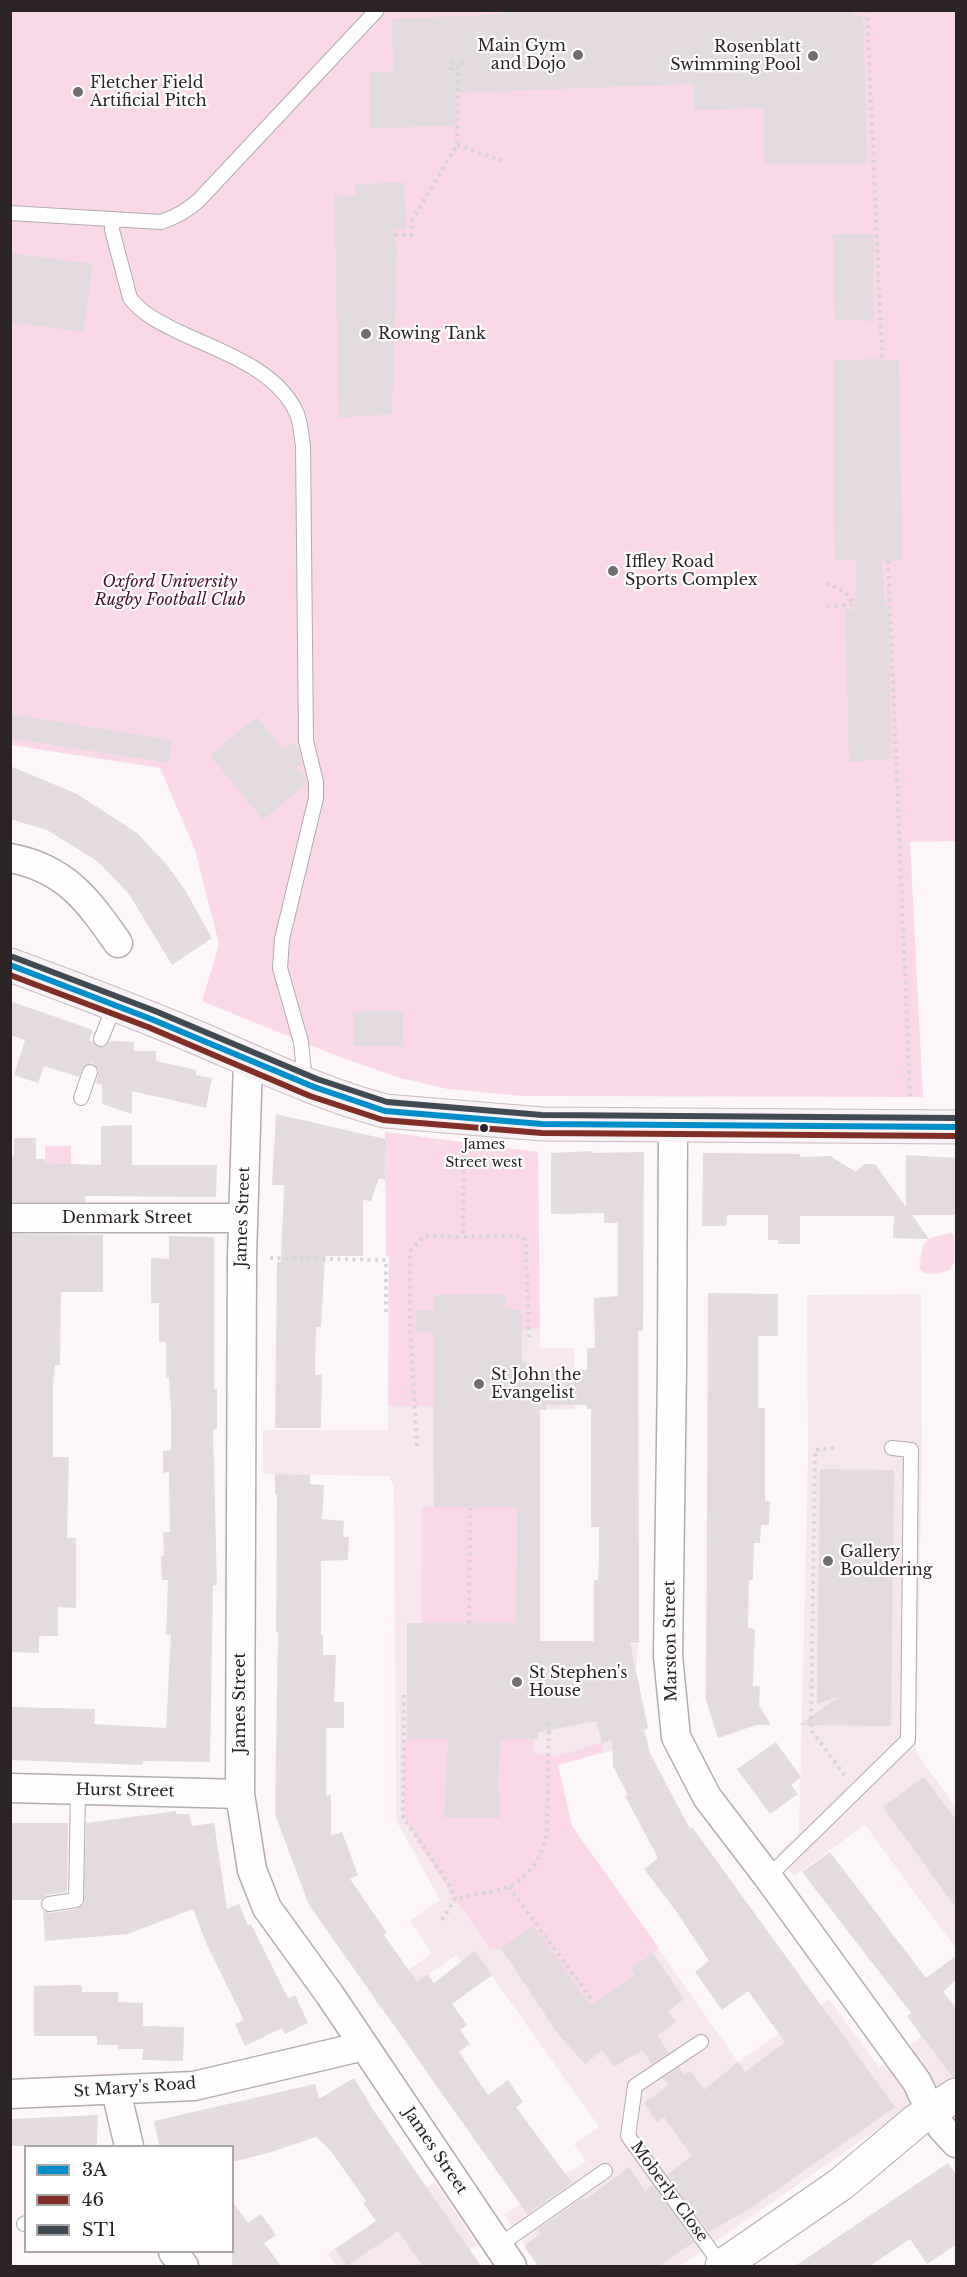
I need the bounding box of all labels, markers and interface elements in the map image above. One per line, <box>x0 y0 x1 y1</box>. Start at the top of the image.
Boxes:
place label: Main Gym and Dojo <box>478 36 566 74</box>
place label: Rosenblatt Swimming Pool <box>670 37 801 75</box>
marker: Main Gym and Dojo <box>571 48 585 62</box>
marker: Rosenblatt Swimming Pool <box>806 49 820 63</box>
place label: Fletcher Field Artificial Pitch <box>90 73 207 111</box>
marker: Fletcher Field Artificial Pitch <box>71 85 85 99</box>
place label: Rowing Tank <box>378 324 486 344</box>
marker: Rowing Tank <box>359 327 373 341</box>
place label: Iffley Road Sports Complex <box>625 552 757 590</box>
marker: Iffley Road Sports Complex <box>606 564 620 578</box>
park label: Oxford University Rugby Football Club <box>95 572 245 610</box>
marker: James Street west <box>478 1122 490 1134</box>
place label: James Street west <box>445 1137 523 1170</box>
street label: James Street <box>232 1166 254 1268</box>
street label: Denmark Street <box>62 1208 192 1228</box>
place label: St John the Evangelist <box>491 1365 581 1403</box>
marker: St John the Evangelist <box>472 1377 486 1391</box>
place label: Gallery Bouldering <box>840 1542 932 1580</box>
marker: Gallery Bouldering <box>821 1554 835 1568</box>
street label: Marston Street <box>660 1580 682 1702</box>
street label: James Street <box>230 1653 250 1753</box>
place label: St Stephen's House <box>529 1663 628 1701</box>
marker: St Stephen's House <box>510 1675 524 1689</box>
street label: Hurst Street <box>75 1781 175 1801</box>
street label: St Mary's Road <box>73 2074 197 2102</box>
street label: James Street <box>399 2104 471 2198</box>
street label: Moberly Close <box>626 2138 712 2246</box>
legend <box>24 2145 234 2253</box>
text: 3A <box>82 2159 107 2181</box>
text: 46 <box>82 2189 104 2211</box>
text: ST1 <box>82 2219 116 2241</box>

